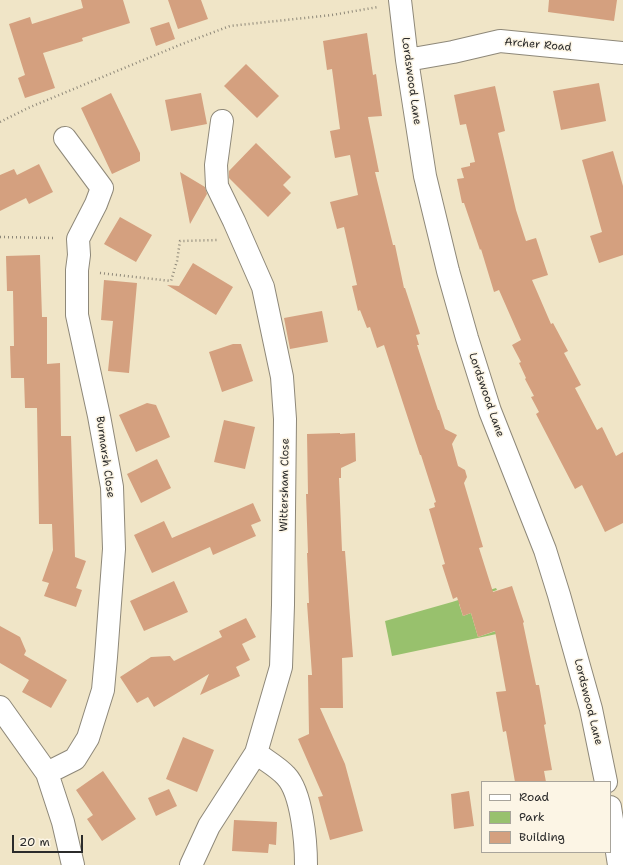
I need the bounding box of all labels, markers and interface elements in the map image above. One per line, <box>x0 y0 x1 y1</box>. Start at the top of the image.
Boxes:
street label: Lordswood Lane <box>398 36 424 126</box>
street label: Archer Road <box>504 36 572 54</box>
street label: Lordswood Lane <box>465 351 507 439</box>
street label: Burmarsh Close <box>93 415 117 499</box>
street label: Wittersham Close <box>278 438 292 532</box>
street label: Lordswood Lane <box>571 658 605 746</box>
legend <box>481 781 611 853</box>
text: Road <box>519 789 549 805</box>
text: Park <box>519 809 545 825</box>
scale bar <box>14 827 85 853</box>
text: Building <box>519 829 565 845</box>
text: 20 m <box>19 834 50 850</box>

